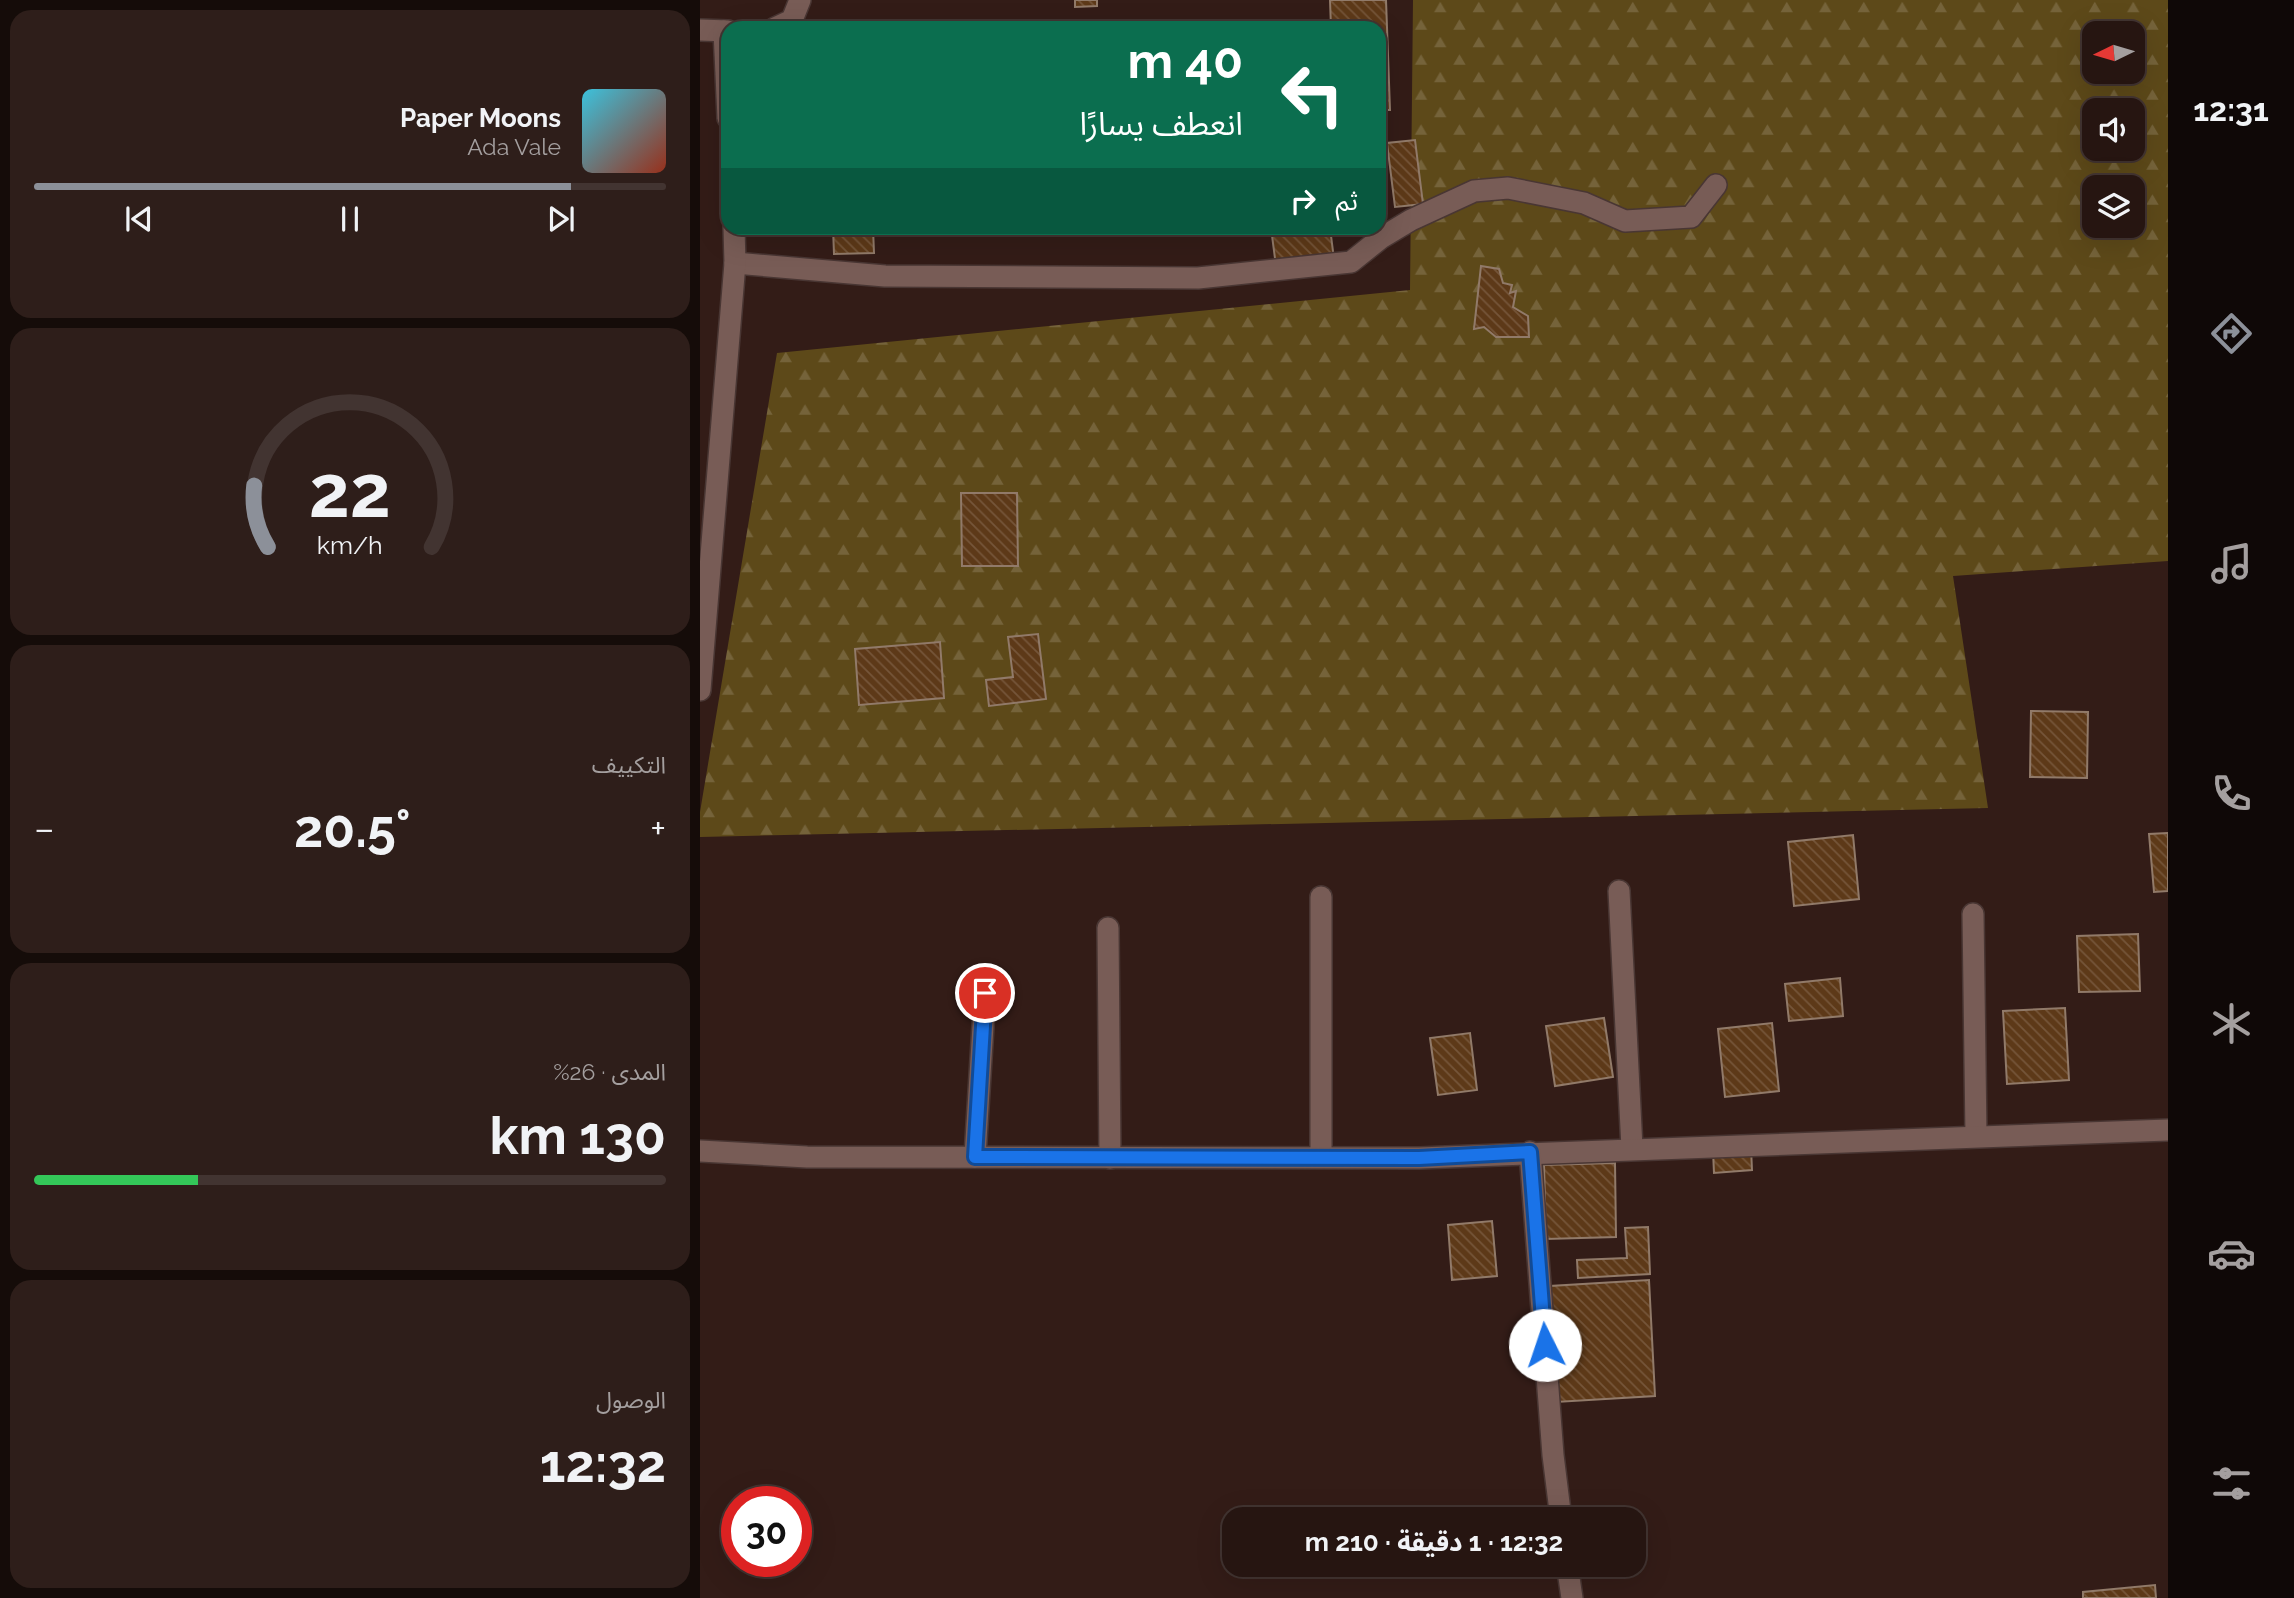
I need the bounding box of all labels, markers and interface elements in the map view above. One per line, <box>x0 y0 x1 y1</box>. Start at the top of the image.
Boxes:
north arrow <box>2082 21 2146 84</box>
map controls <box>2082 21 2145 238</box>
text: 40 m <box>1128 32 1243 89</box>
icon: left <box>1267 49 1358 140</box>
text: 12:31 <box>2193 91 2269 128</box>
button: sound <box>2082 98 2145 161</box>
text: Paper Moons <box>400 103 561 133</box>
text: انعطف يسارًا <box>1079 105 1243 142</box>
text: Ada Vale <box>467 133 561 160</box>
button: layers <box>2082 175 2145 238</box>
icon: right <box>1284 182 1322 220</box>
text: ثم <box>1336 186 1358 216</box>
icon: previous <box>120 200 158 238</box>
icon: pause <box>331 200 369 238</box>
icon: next <box>542 200 580 238</box>
icon: directions <box>2207 309 2256 358</box>
text: 22 <box>309 450 391 535</box>
text: km/h <box>317 530 383 560</box>
icon: music <box>2207 539 2256 588</box>
text: التكييف <box>592 751 666 778</box>
icon: phone <box>2207 769 2256 818</box>
text: 20.5° <box>294 798 411 859</box>
text: − <box>34 806 54 851</box>
text: + <box>650 806 666 851</box>
pin <box>955 963 1015 1023</box>
icon: arrive <box>966 974 1004 1012</box>
icon: climate <box>2207 999 2256 1048</box>
text: المدى · 26% <box>553 1058 666 1085</box>
text: 130 km <box>489 1105 666 1166</box>
icon: car <box>2207 1229 2256 1278</box>
position arrow <box>1508 1308 1582 1382</box>
text: الوصول <box>596 1386 666 1413</box>
text: 12:32 <box>540 1433 666 1494</box>
icon: filters <box>2207 1459 2256 1508</box>
speed limit sign: 30 <box>721 1486 812 1577</box>
text: 12:32 · 1 دقيقة · 210 m <box>1305 1527 1563 1557</box>

